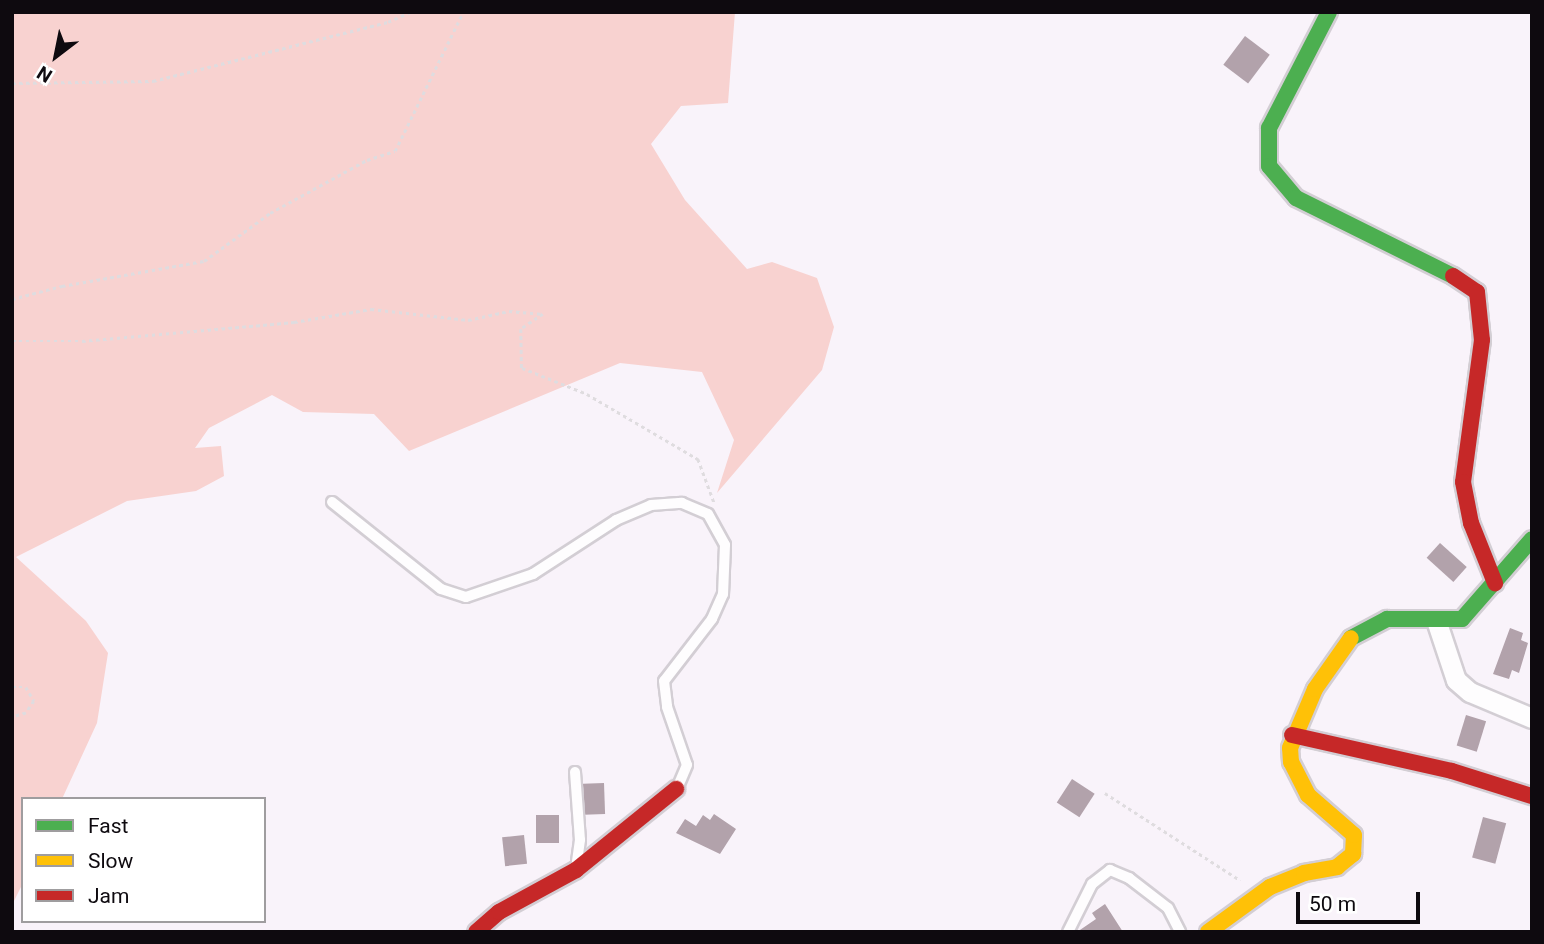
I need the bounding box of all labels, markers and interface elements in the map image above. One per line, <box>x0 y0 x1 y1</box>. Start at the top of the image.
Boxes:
north arrow <box>21 21 91 91</box>
text: N <box>33 61 56 88</box>
legend <box>21 797 266 923</box>
text: Fast <box>88 814 128 838</box>
text: Slow <box>88 849 133 873</box>
scale bar <box>1299 878 1423 922</box>
text: Jam <box>88 884 129 908</box>
text: 50 m <box>1309 892 1356 916</box>

